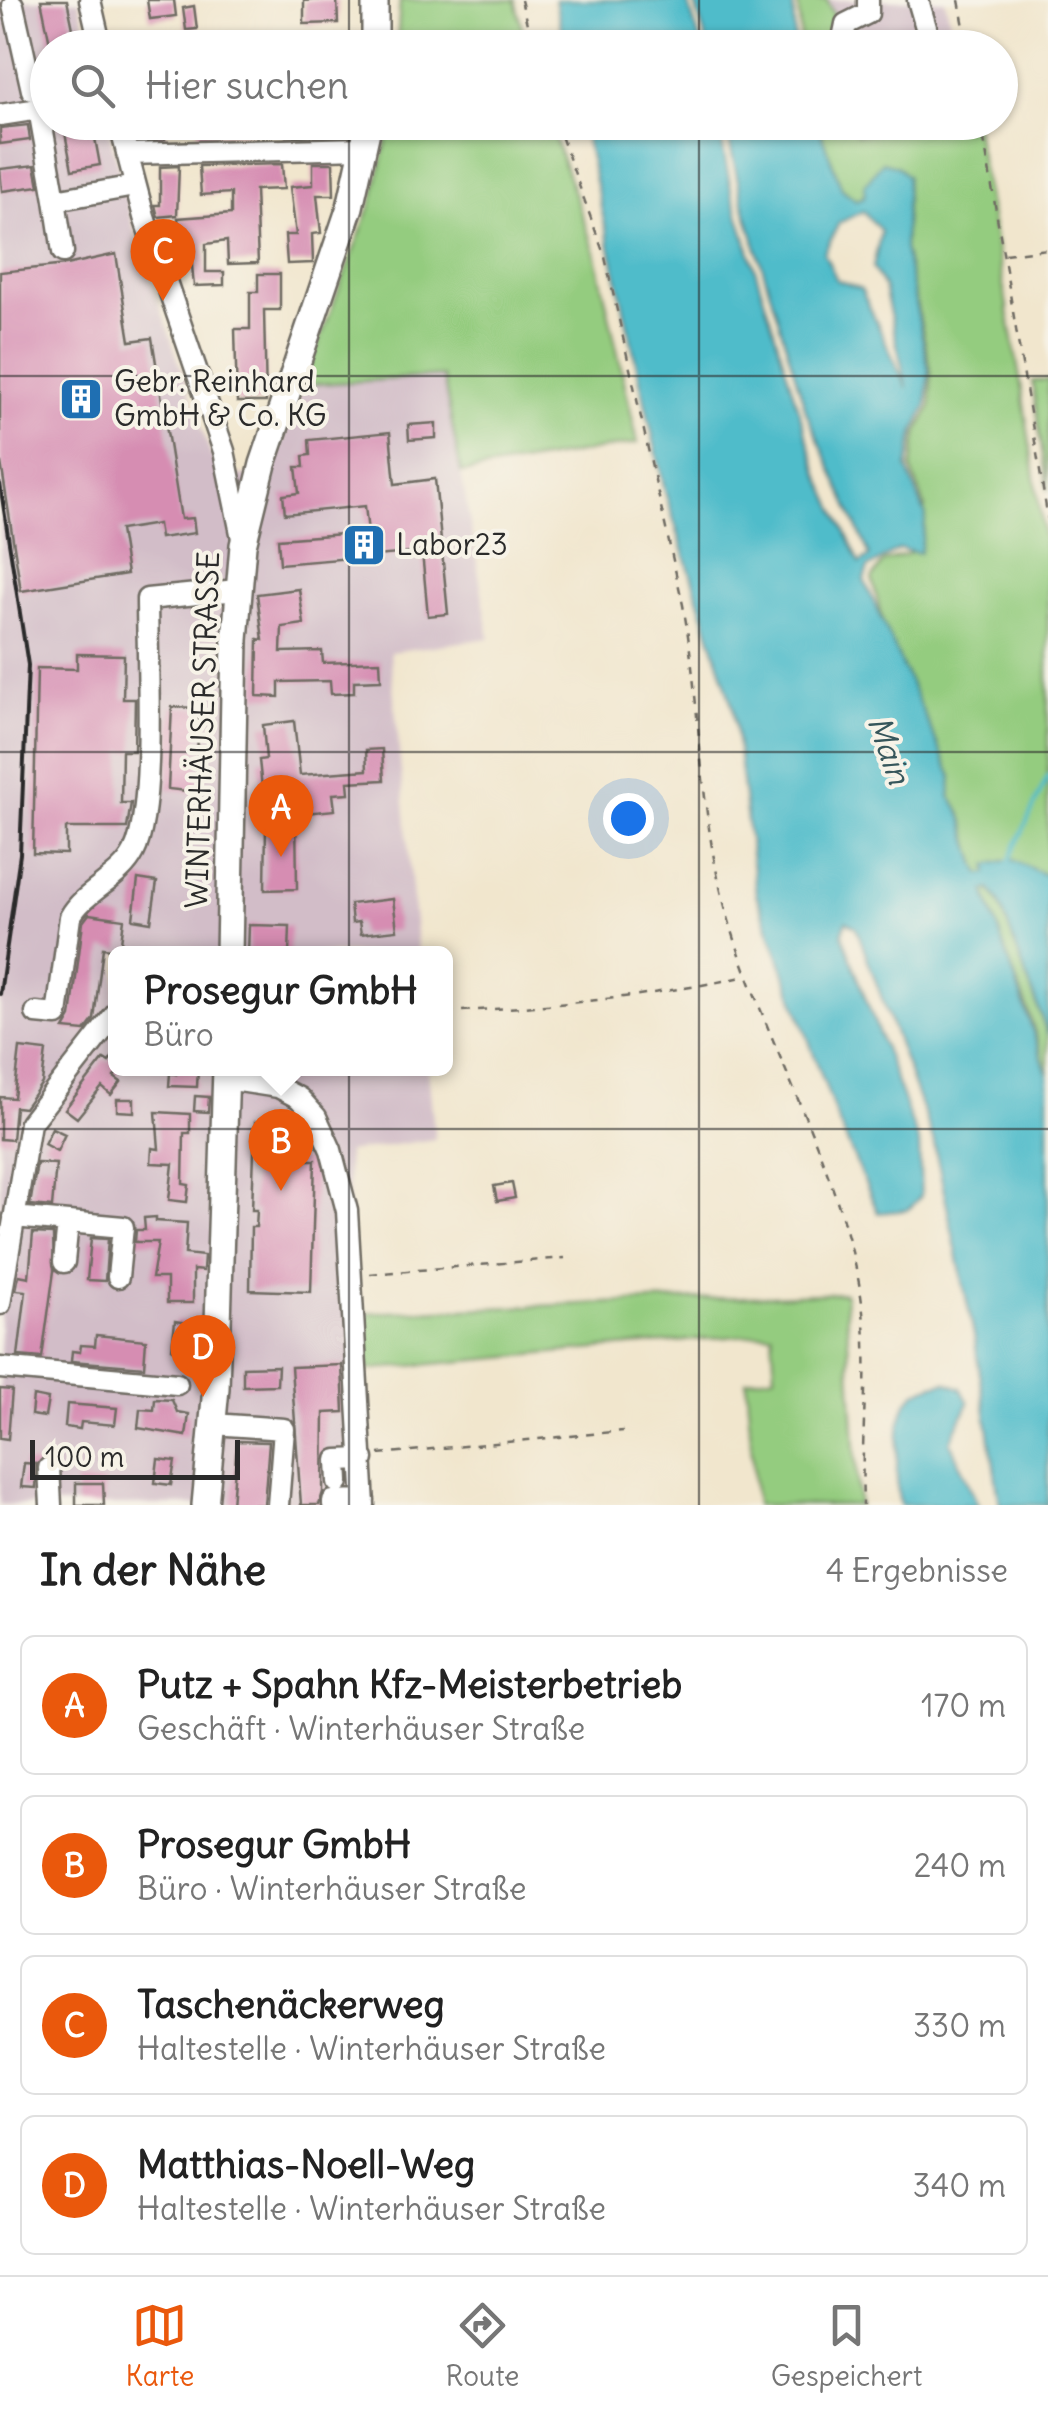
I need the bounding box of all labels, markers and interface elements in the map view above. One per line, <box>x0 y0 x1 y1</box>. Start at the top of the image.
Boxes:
search box <box>30 30 1018 140</box>
icon: search <box>65 58 120 113</box>
text: Hier suchen <box>145 62 349 109</box>
pin: C <box>130 218 196 301</box>
place label: Gebr. Reinhard GmbH & Co. KG <box>114 362 326 434</box>
building icon: Gebr. Reinhard GmbH & Co. KG <box>58 376 104 422</box>
building icon: Labor23 <box>341 522 387 568</box>
place label: Labor23 <box>396 525 508 563</box>
street label: WINTERHÄUSER STRASSE <box>177 551 227 909</box>
water label: Main <box>859 710 921 791</box>
pin: A <box>248 774 314 857</box>
your location <box>603 793 654 844</box>
popup <box>108 946 453 1076</box>
text: Prosegur GmbH <box>143 967 418 1014</box>
text: Büro <box>143 1014 214 1055</box>
pin: B <box>248 1108 314 1191</box>
pin: D <box>170 1314 236 1397</box>
scale bar <box>30 1435 240 1480</box>
text: 100 m <box>45 1439 124 1475</box>
text: In der Nähe <box>40 1544 266 1596</box>
text: 4 Ergebnisse <box>826 1550 1008 1591</box>
text: Putz + Spahn Kfz-Meisterbetrieb <box>137 1661 682 1708</box>
text: A <box>64 1685 85 1726</box>
text: 170 m <box>921 1685 1006 1726</box>
text: Geschäft · Winterhäuser Straße <box>137 1708 585 1749</box>
text: Prosegur GmbH <box>137 1821 411 1868</box>
text: B <box>64 1845 85 1886</box>
text: 240 m <box>914 1845 1006 1886</box>
text: Büro · Winterhäuser Straße <box>137 1868 526 1909</box>
text: Taschenäckerweg <box>137 1981 445 2028</box>
text: C <box>64 2005 85 2046</box>
text: 330 m <box>913 2005 1006 2046</box>
text: Haltestelle · Winterhäuser Straße <box>137 2028 606 2069</box>
text: Matthias-Noell-Weg <box>137 2141 475 2188</box>
text: D <box>63 2165 86 2206</box>
text: 340 m <box>913 2165 1006 2206</box>
text: Haltestelle · Winterhäuser Straße <box>137 2188 606 2229</box>
tab: Karte <box>126 2298 194 2394</box>
tab: Route <box>446 2298 519 2394</box>
tab: Gespeichert <box>771 2298 922 2394</box>

